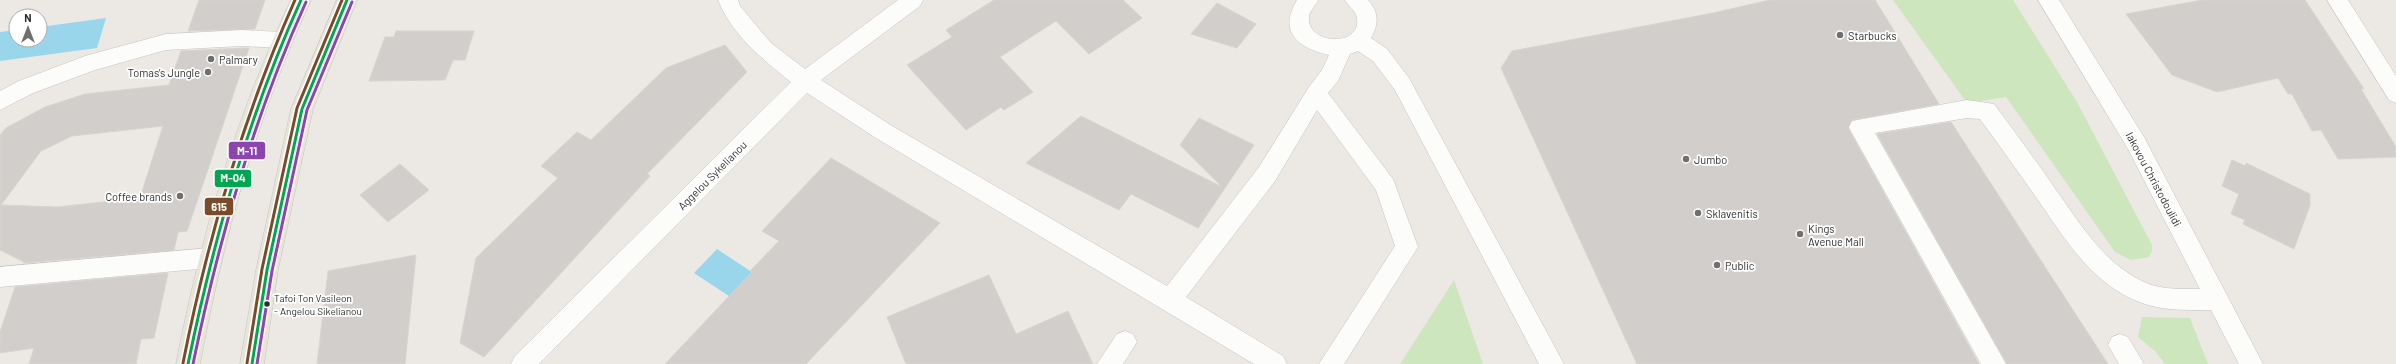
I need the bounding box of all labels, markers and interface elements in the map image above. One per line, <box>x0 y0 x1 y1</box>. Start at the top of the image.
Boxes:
north arrow <box>8 8 48 48</box>
text: N <box>24 11 32 24</box>
place label: Starbucks <box>1848 29 1896 42</box>
marker: Starbucks <box>1835 30 1845 40</box>
place label: Palmary <box>219 53 258 66</box>
marker: Palmary <box>206 54 216 64</box>
place label: Tomas's Jungle <box>128 66 200 79</box>
marker: Tomas's Jungle <box>203 67 213 77</box>
street label: Iakovou Christodoulidi <box>2124 129 2185 229</box>
street label: Aggelou Sykelianou <box>675 138 749 212</box>
line badge: M-11 <box>228 141 266 160</box>
text: M-11 <box>237 144 257 157</box>
place label: Jumbo <box>1694 153 1727 166</box>
marker: Jumbo <box>1681 154 1691 164</box>
line badge: M-04 <box>214 169 252 188</box>
text: M-04 <box>220 171 246 184</box>
place label: Coffee brands <box>105 190 172 203</box>
marker: Coffee brands <box>175 191 185 201</box>
line badge: 615 <box>204 197 234 216</box>
text: 615 <box>211 200 227 213</box>
place label: Sklavenitis <box>1706 207 1758 220</box>
marker: Sklavenitis <box>1693 208 1703 218</box>
place label: Kings Avenue Mall <box>1808 222 1864 248</box>
marker: Kings Avenue Mall <box>1795 229 1805 239</box>
place label: Public <box>1725 259 1755 272</box>
marker: Public <box>1712 260 1722 270</box>
place label: Tafoi Ton Vasileon - Angelou Sikelianou <box>274 292 362 317</box>
marker: Tafoi Ton Vasileon - Angelou Sikelianou <box>262 299 272 309</box>

